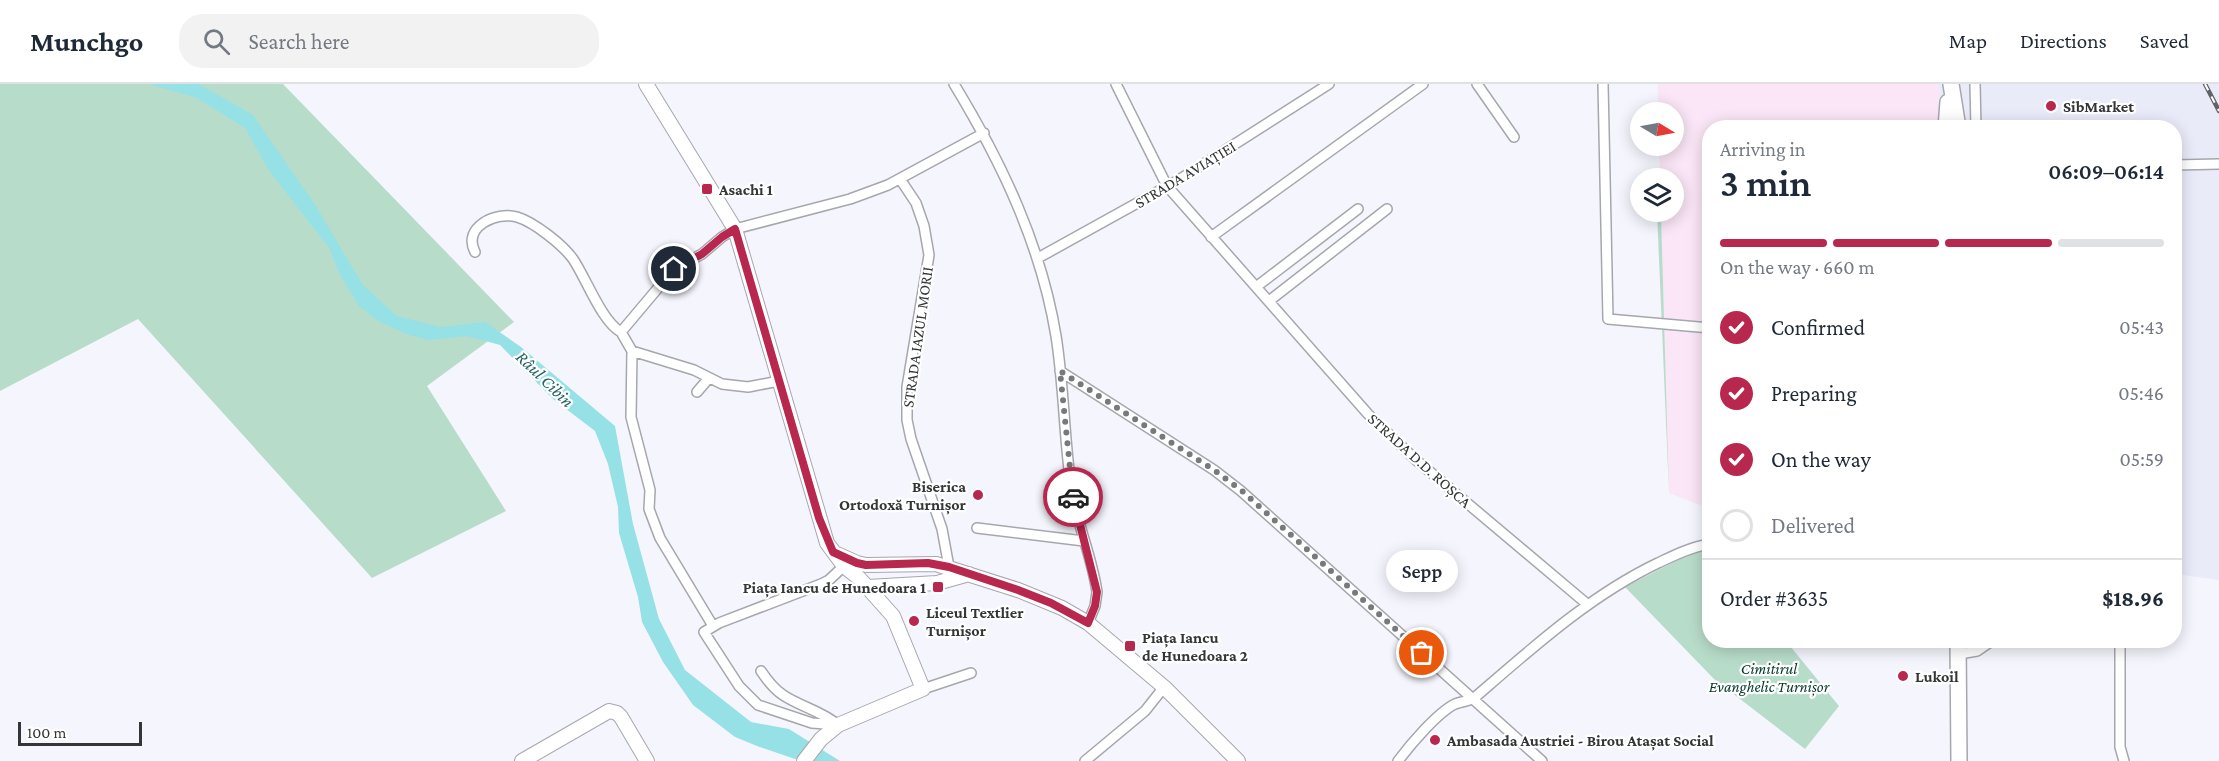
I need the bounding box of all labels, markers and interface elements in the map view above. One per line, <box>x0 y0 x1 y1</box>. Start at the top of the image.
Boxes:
search box <box>179 14 599 68</box>
icon: search <box>200 25 233 58</box>
text: Munchgo <box>30 26 143 57</box>
text: Search here <box>248 29 349 54</box>
text: Map <box>1949 29 1987 53</box>
text: Directions <box>2020 29 2107 53</box>
text: Saved <box>2140 29 2189 53</box>
place label: SibMarket <box>2063 98 2134 115</box>
marker: SibMarket <box>2044 99 2058 113</box>
north arrow <box>1630 102 1684 156</box>
map controls <box>1630 102 1684 222</box>
street label: STRADA AVIAȚIEI <box>1132 138 1240 213</box>
text: Arriving in <box>1720 138 1805 160</box>
text: 06:09–06:14 <box>2048 159 2164 184</box>
text: 3 min <box>1720 161 1811 204</box>
button: layers <box>1630 168 1684 222</box>
place label: Asachi 1 <box>718 181 773 198</box>
marker: Asachi 1 <box>700 182 714 196</box>
pin <box>648 243 699 294</box>
icon: home <box>657 252 690 285</box>
text: On the way · 660 m <box>1720 256 1875 278</box>
street label: STRADA IAZUL MORII <box>899 265 936 409</box>
icon: check <box>1720 311 1753 344</box>
text: Confirmed <box>1771 315 1865 340</box>
text: 05:43 <box>2119 316 2164 338</box>
water label: Râul Cibin <box>512 347 578 411</box>
icon: check <box>1720 377 1753 410</box>
text: Preparing <box>1771 381 1857 406</box>
text: 05:46 <box>2118 382 2164 404</box>
street label: STRADA D.D. ROȘCA <box>1363 410 1475 513</box>
icon: check <box>1720 443 1753 476</box>
text: On the way <box>1771 447 1871 472</box>
text: 05:59 <box>2119 448 2164 470</box>
courier <box>1043 467 1103 527</box>
place label: Biserica Ortodoxă Turnișor <box>839 478 967 515</box>
icon: car <box>1057 481 1090 514</box>
marker: Biserica Ortodoxă Turnișor <box>971 488 985 502</box>
text: Delivered <box>1771 513 1855 538</box>
callout: Sepp <box>1386 551 1458 593</box>
text: Sepp <box>1402 560 1442 582</box>
place label: Piața Iancu de Hunedoara 1 <box>743 579 926 598</box>
marker: Piața Iancu de Hunedoara 1 <box>931 580 945 594</box>
text: Order #3635 <box>1720 586 1828 611</box>
text: $18.96 <box>2102 586 2164 611</box>
place label: Liceul Textlier Turnișor <box>926 604 1024 641</box>
marker: Liceul Textlier Turnișor <box>907 614 921 628</box>
pin <box>1396 627 1447 678</box>
place label: Piața Iancu de Hunedoara 2 <box>1142 629 1248 664</box>
icon: bag <box>1405 636 1438 669</box>
marker: Piața Iancu de Hunedoara 2 <box>1123 639 1137 653</box>
park label: Cimitirul Evanghelic Turnișor <box>1709 660 1830 697</box>
place label: Lukoil <box>1915 668 1959 685</box>
marker: Lukoil <box>1896 669 1910 683</box>
scale bar <box>18 719 142 746</box>
text: 100 m <box>27 724 66 741</box>
place label: Ambasada Austriei - Birou Atașat Social <box>1446 732 1714 751</box>
marker: Ambasada Austriei - Birou Atașat Social <box>1428 733 1442 747</box>

